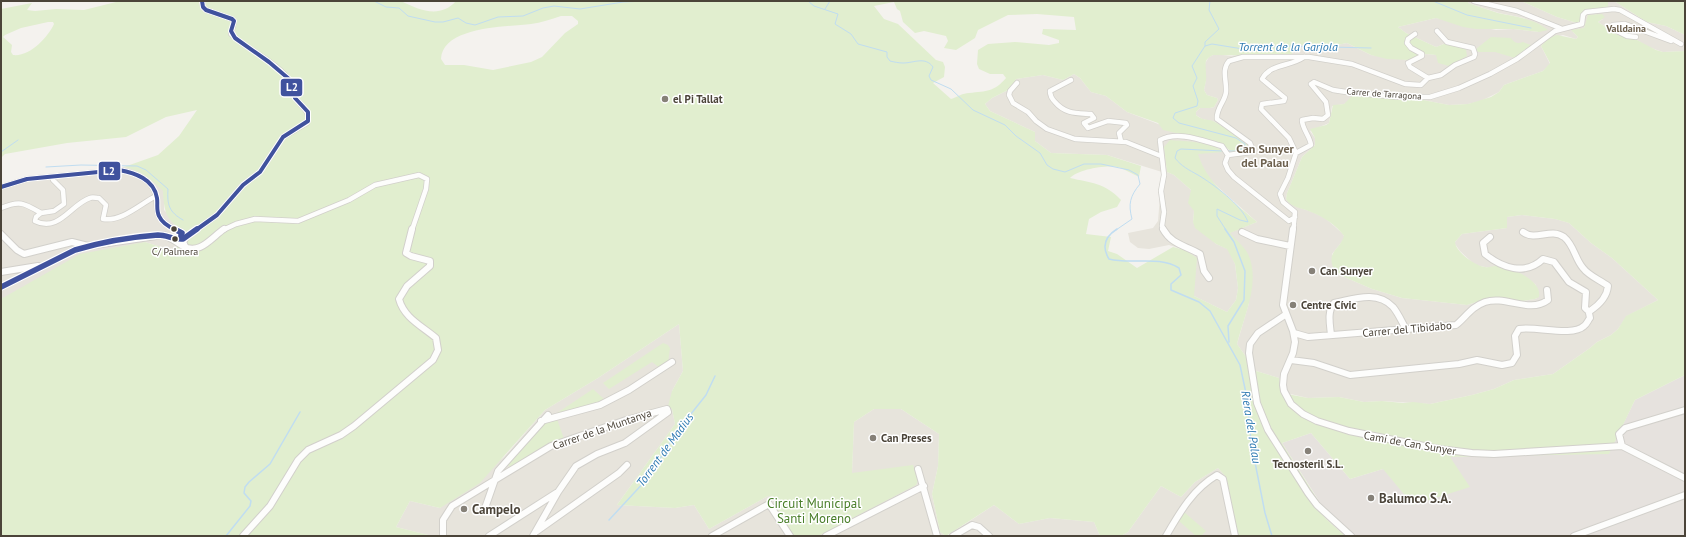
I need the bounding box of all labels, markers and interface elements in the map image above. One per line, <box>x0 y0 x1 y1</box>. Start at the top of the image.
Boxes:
district label: Valldaina <box>1605 22 1646 35</box>
water label: Torrent de la Garjola <box>1238 39 1338 54</box>
line badge: L2 <box>280 78 303 97</box>
text: L2 <box>286 80 298 94</box>
street label: Carrer de Tarragona <box>1346 85 1422 102</box>
place label: el Pi Tallat <box>673 92 723 106</box>
marker: el Pi Tallat <box>660 94 670 104</box>
district label: Can Sunyer del Palau <box>1236 141 1294 170</box>
line badge: L2 <box>98 161 121 181</box>
text: L2 <box>103 164 115 178</box>
unlabelled marker <box>169 224 179 234</box>
marker: C/ Palmera <box>170 234 180 244</box>
place label: C/ Palmera <box>152 245 198 258</box>
place label: Can Sunyer <box>1320 264 1373 278</box>
marker: Can Sunyer <box>1307 266 1317 276</box>
place label: Centre Cívic <box>1301 298 1357 312</box>
marker: Centre Cívic <box>1288 300 1298 310</box>
street label: Carrer del Tibidabo <box>1362 318 1452 340</box>
water label: Riera del Palau <box>1238 389 1265 465</box>
street label: Carrer de la Muntanya <box>551 405 653 453</box>
water label: Torrent de Madius <box>633 410 697 490</box>
street label: Camí de Can Sunyer <box>1363 428 1457 458</box>
place label: Can Preses <box>881 431 932 445</box>
marker: Can Preses <box>868 433 878 443</box>
marker: Tecnosteril S.L. <box>1303 446 1313 456</box>
place label: Tecnosteril S.L. <box>1273 457 1344 471</box>
place label: Balumco S.A. <box>1379 490 1451 507</box>
marker: Balumco S.A. <box>1366 493 1376 503</box>
park label: Circuit Municipal Santi Moreno <box>767 495 861 527</box>
place label: Campelo <box>472 501 520 518</box>
marker: Campelo <box>459 504 469 514</box>

